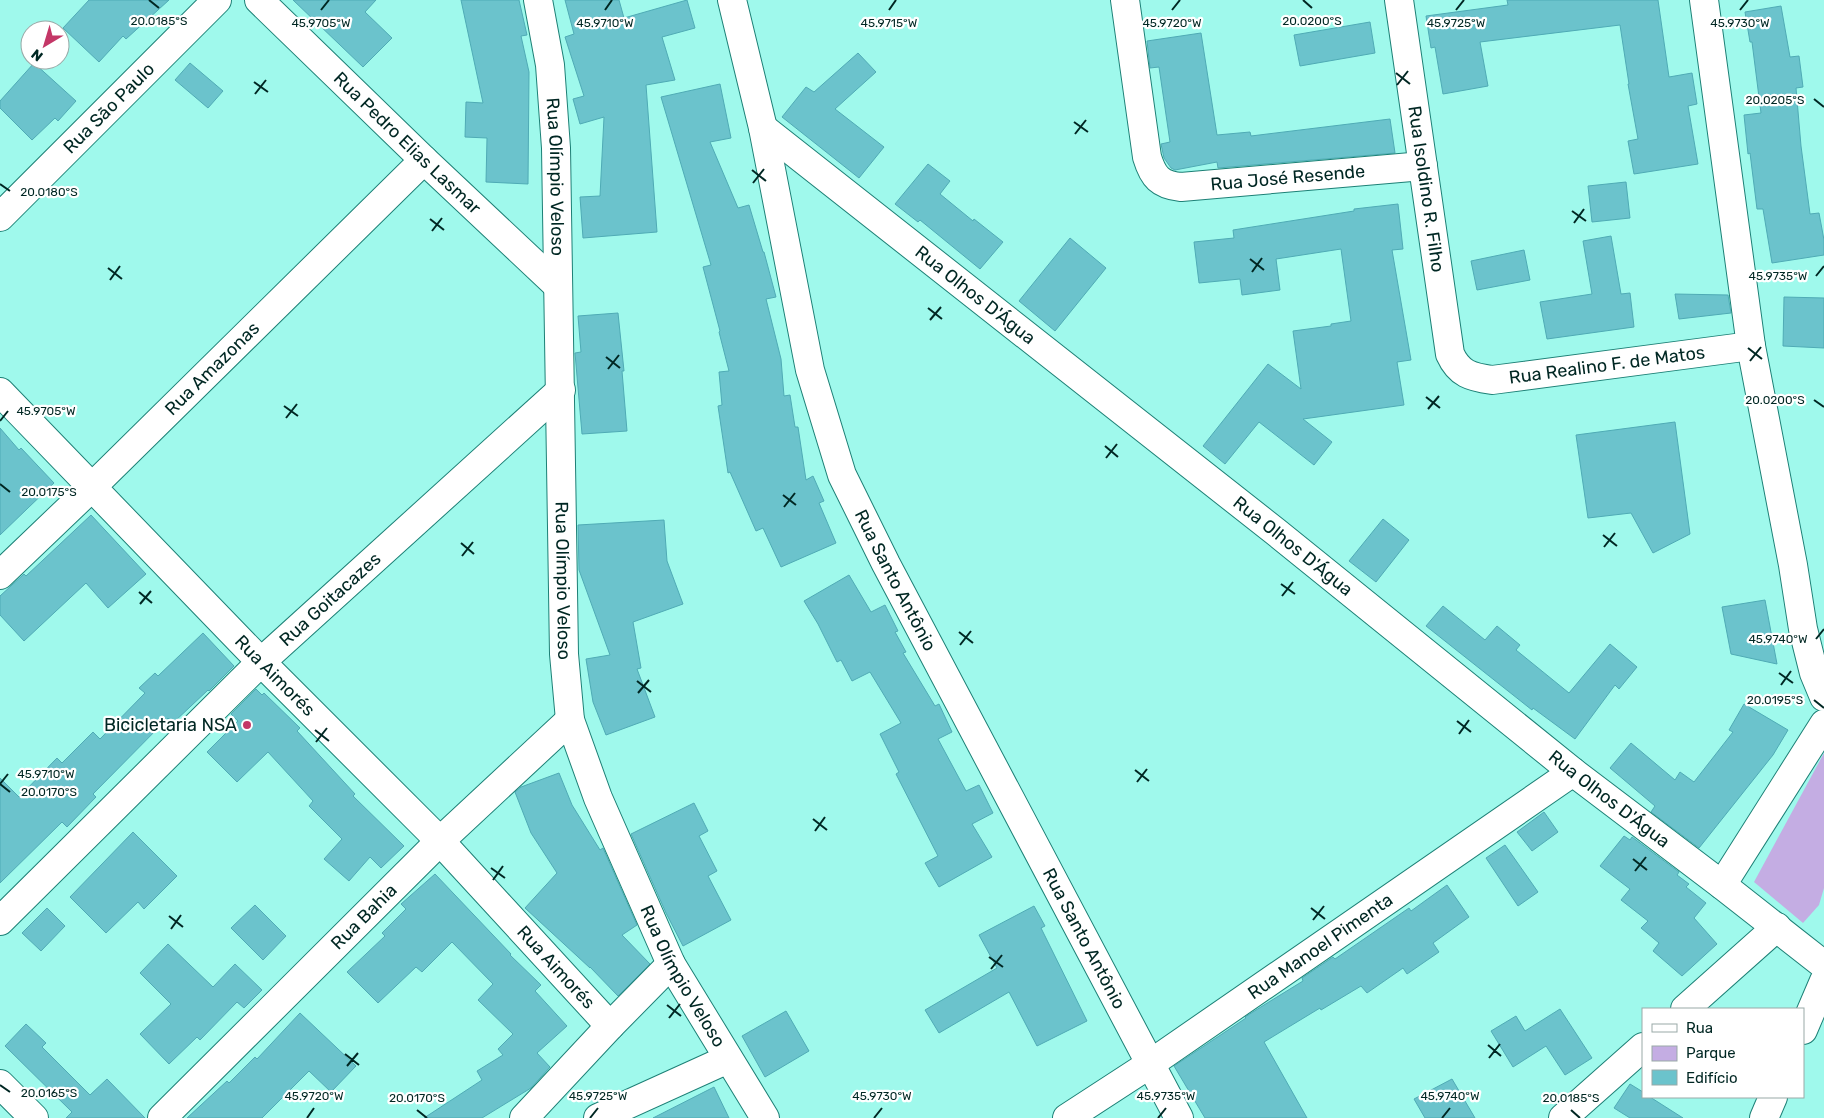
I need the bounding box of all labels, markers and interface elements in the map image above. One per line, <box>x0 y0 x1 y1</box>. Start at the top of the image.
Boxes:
text: 20.0185°S <box>131 14 187 28</box>
text: 20.0200°S <box>1282 14 1342 28</box>
text: 45.9705°W <box>291 16 351 30</box>
text: 45.9710°W <box>576 16 634 30</box>
text: 45.9715°W <box>861 16 918 30</box>
text: 45.9720°W <box>1142 16 1202 30</box>
text: 45.9725°W <box>1427 16 1486 30</box>
text: 45.9730°W <box>1710 16 1770 30</box>
north arrow <box>20 20 70 70</box>
text: N <box>28 45 47 65</box>
street label: Rua São Paulo <box>59 58 159 158</box>
street label: Rua Pedro Elias Lasmar <box>329 67 486 219</box>
text: 20.0205°S <box>1746 93 1804 107</box>
street label: Rua Olímpio Veloso <box>541 97 569 256</box>
street label: Rua Isoldino R. Filho <box>1403 104 1449 274</box>
street label: Rua José Resende <box>1209 160 1366 195</box>
text: 20.0180°S <box>20 185 78 199</box>
street label: Rua Olhos D'Água <box>911 241 1040 349</box>
text: 45.9735°W <box>1749 269 1808 283</box>
street label: Rua Amazonas <box>160 317 264 420</box>
street label: Rua Realino F. de Matos <box>1508 341 1706 389</box>
text: 20.0200°S <box>1745 393 1805 407</box>
text: 45.9705°W <box>16 404 76 418</box>
text: 20.0175°S <box>21 485 77 499</box>
street label: Rua Olhos D'Água <box>1229 491 1357 601</box>
street label: Rua Olímpio Veloso <box>551 501 575 661</box>
street label: Rua Santo Antônio <box>850 506 941 655</box>
street label: Rua Goitacazes <box>275 548 385 651</box>
street label: Rua Aimorés <box>230 631 320 721</box>
text: 45.9740°W <box>1748 632 1808 646</box>
text: 20.0195°S <box>1747 693 1803 707</box>
place label: Bicicletaria NSA <box>104 714 237 736</box>
marker: Bicicletaria NSA <box>241 719 253 731</box>
street label: Rua Olhos D'Água <box>1544 746 1674 853</box>
text: 45.9710°W <box>17 767 75 781</box>
text: 20.0170°S <box>21 785 77 799</box>
street label: Rua Santo Antônio <box>1038 864 1130 1013</box>
street label: Rua Bahia <box>326 879 401 954</box>
street label: Rua Manoel Pimenta <box>1244 889 1397 1004</box>
street label: Rua Olímpio Veloso <box>636 902 730 1051</box>
street label: Rua Aimorés <box>512 921 600 1013</box>
legend <box>1642 1008 1804 1098</box>
text: Rua <box>1686 1019 1713 1037</box>
text: Parque <box>1686 1044 1736 1062</box>
text: Edifício <box>1686 1069 1738 1087</box>
text: 20.0165°S <box>21 1086 77 1100</box>
text: 45.9720°W <box>284 1089 344 1103</box>
text: 45.9725°W <box>569 1089 628 1103</box>
text: 45.9730°W <box>852 1089 912 1103</box>
text: 45.9735°W <box>1137 1089 1196 1103</box>
text: 45.9740°W <box>1420 1089 1480 1103</box>
text: 20.0170°S <box>389 1091 445 1105</box>
text: 20.0185°S <box>1543 1091 1599 1105</box>

